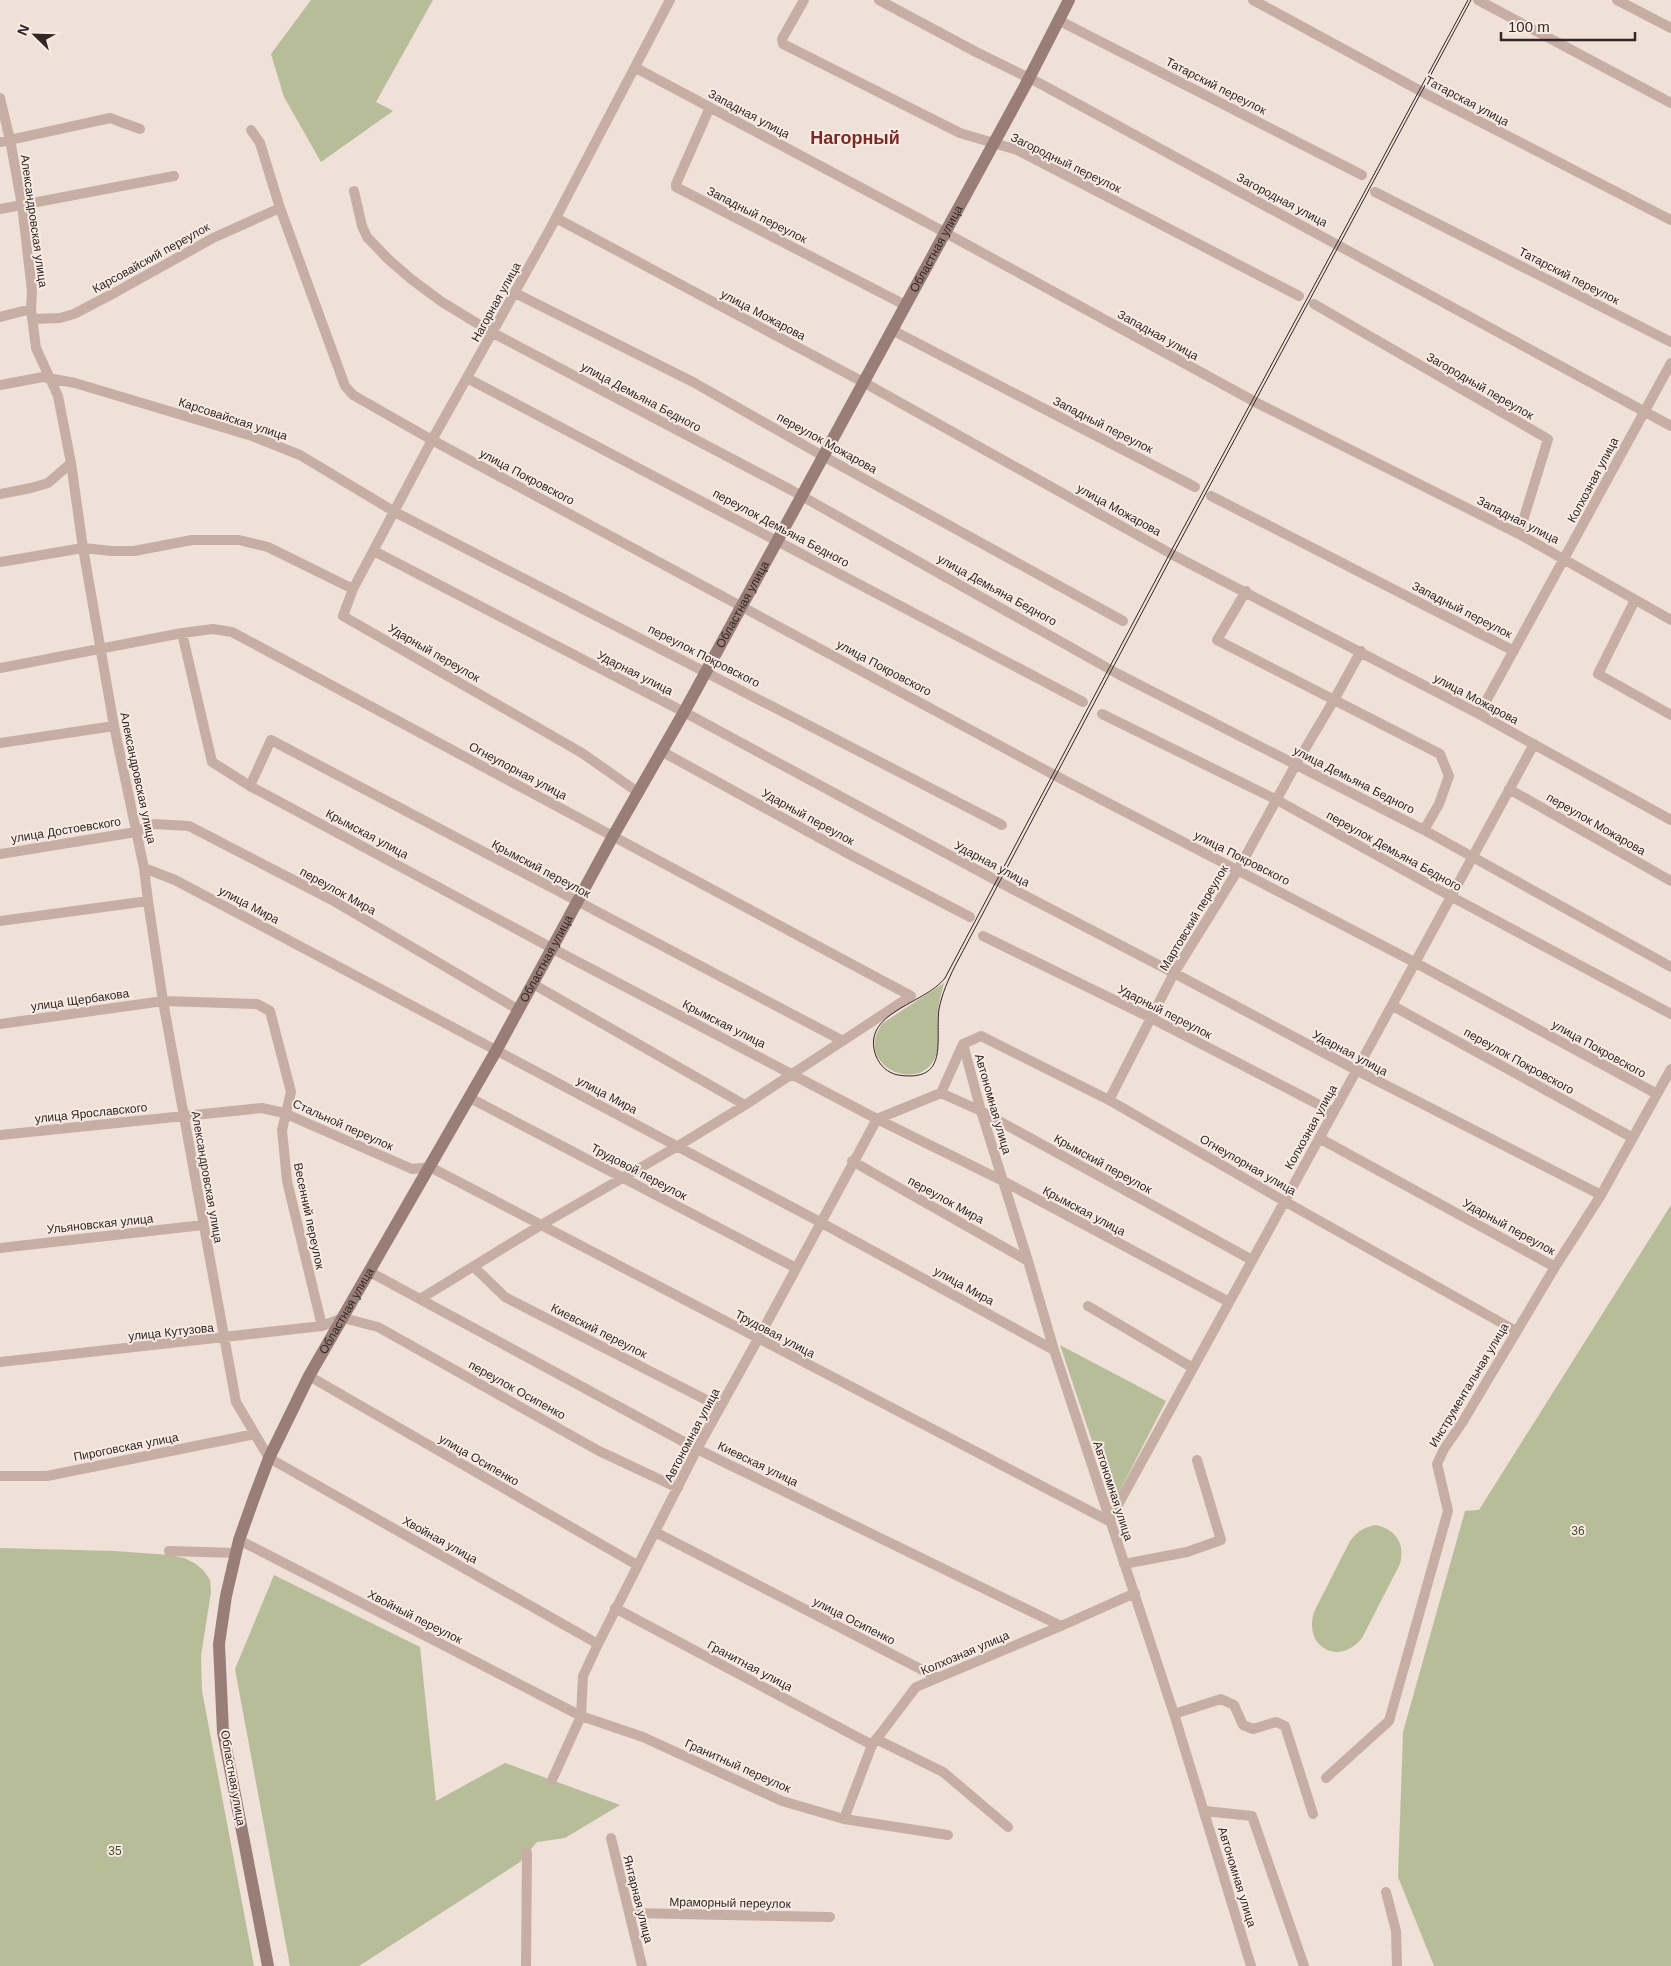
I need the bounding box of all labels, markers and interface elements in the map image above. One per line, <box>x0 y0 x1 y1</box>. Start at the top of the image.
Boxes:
north arrow <box>10 10 60 60</box>
scale bar <box>1501 10 1635 42</box>
text: 100 m <box>1508 18 1550 35</box>
text: N <box>14 22 32 38</box>
street label: Татарский переулок <box>1163 55 1269 118</box>
street label: Татарская улица <box>1423 73 1512 129</box>
street label: Западная улица <box>706 87 792 142</box>
district label: Нагорный <box>810 128 900 148</box>
street label: Загородный переулок <box>1008 130 1124 196</box>
street label: Александровская улица <box>18 154 50 289</box>
street label: Загородная улица <box>1234 170 1330 230</box>
street label: Западный переулок <box>705 184 810 247</box>
street label: Областная улица <box>907 203 966 295</box>
street label: Карсовайский переулок <box>90 220 213 296</box>
street label: Татарский переулок <box>1516 245 1622 308</box>
street label: Нагорная улица <box>468 259 524 344</box>
street label: улица Можарова <box>718 287 808 343</box>
street label: Западная улица <box>1115 307 1201 363</box>
street label: Загородный переулок <box>1424 350 1537 423</box>
street label: улица Демьяна Бедного <box>578 359 704 435</box>
street label: Западный переулок <box>1051 394 1156 457</box>
street label: Карсовайская улица <box>177 395 290 443</box>
street label: переулок Можарова <box>775 410 880 476</box>
street label: Колхозная улица <box>1565 435 1621 525</box>
street label: улица Покровского <box>477 446 577 508</box>
street label: улица Можарова <box>1075 481 1164 539</box>
street label: переулок Демьяна Бедного <box>710 486 852 570</box>
street label: Западная улица <box>1475 493 1562 547</box>
street label: улица Демьяна Бедного <box>935 551 1059 629</box>
street label: Областная улица <box>713 558 772 650</box>
street label: Западный переулок <box>1410 579 1515 642</box>
street label: Ударный переулок <box>386 621 483 685</box>
street label: переулок Покровского <box>646 622 762 690</box>
street label: улица Покровского <box>834 637 934 699</box>
street label: Ударная улица <box>595 648 676 698</box>
street label: улица Можарова <box>1431 671 1521 727</box>
street label: Александровская улица <box>117 711 159 845</box>
street label: Огнеупорная улица <box>467 739 570 803</box>
street label: улица Демьяна Бедного <box>1291 743 1417 817</box>
street label: Ударный переулок <box>759 786 857 849</box>
street label: переулок Можарова <box>1544 790 1648 858</box>
street label: Крымская улица <box>323 806 411 862</box>
street label: переулок Демьяна Бедного <box>1324 808 1464 894</box>
street label: улица Достоевского <box>10 814 122 846</box>
street label: улица Покровского <box>1192 828 1292 888</box>
street label: Крымский переулок <box>489 837 593 901</box>
street label: Ударная улица <box>952 838 1032 890</box>
street label: Мартовский переулок <box>1157 862 1231 973</box>
street label: переулок Мира <box>298 864 379 918</box>
street label: улица Мира <box>216 883 282 927</box>
street label: Областная улица <box>517 912 576 1005</box>
street label: Ударный переулок <box>1116 982 1215 1042</box>
street label: улица Щербакова <box>30 986 130 1014</box>
street label: Крымская улица <box>680 997 768 1051</box>
street label: улица Покровского <box>1550 1017 1649 1081</box>
street label: переулок Покровского <box>1462 1025 1577 1097</box>
street label: Ударная улица <box>1310 1027 1390 1079</box>
street label: Автономная улица <box>972 1052 1014 1156</box>
street label: улица Мира <box>574 1073 640 1117</box>
street label: Колхозная улица <box>1282 1082 1340 1172</box>
street label: Стальной переулок <box>291 1097 396 1154</box>
street label: улица Ярославского <box>34 1100 148 1126</box>
street label: Александровская улица <box>188 1110 226 1244</box>
street label: Крымский переулок <box>1052 1131 1155 1197</box>
street label: Огнеупорная улица <box>1197 1132 1299 1198</box>
street label: Трудовой переулок <box>589 1141 690 1204</box>
street label: Весенний переулок <box>291 1161 327 1271</box>
street label: переулок Мира <box>906 1173 987 1227</box>
street label: Крымская улица <box>1040 1183 1128 1239</box>
street label: Ударный переулок <box>1460 1196 1558 1259</box>
street label: Ульяновская улица <box>46 1211 154 1237</box>
street label: улица Мира <box>932 1264 997 1308</box>
street label: Областная улица <box>316 1265 377 1357</box>
street label: Киевский переулок <box>549 1301 650 1362</box>
street label: Трудовая улица <box>733 1307 818 1361</box>
street label: Инструментальная улица <box>1426 1320 1512 1450</box>
street label: улица Кутузова <box>128 1321 215 1343</box>
street label: переулок Осипенко <box>466 1358 568 1423</box>
street label: Автономная улица <box>661 1386 723 1484</box>
street label: Пироговская улица <box>72 1430 180 1464</box>
street label: улица Осипенко <box>436 1431 522 1489</box>
street label: Киевская улица <box>716 1439 801 1490</box>
street label: Автономная улица <box>1090 1439 1136 1543</box>
street label: Хвойная улица <box>400 1514 480 1567</box>
park label: 36 <box>1571 1524 1585 1538</box>
street label: Хвойный переулок <box>365 1587 465 1647</box>
street label: улица Осипенко <box>811 1594 898 1648</box>
street label: Колхозная улица <box>919 1628 1011 1678</box>
street label: Гранитная улица <box>705 1638 795 1694</box>
street label: Областная улица <box>218 1729 248 1827</box>
street label: Гранитный переулок <box>683 1736 794 1796</box>
street label: Автономная улица <box>1215 1825 1259 1929</box>
park label: 35 <box>108 1844 122 1858</box>
street label: Янтарная улица <box>620 1854 656 1945</box>
street label: Мраморный переулок <box>669 1895 792 1911</box>

